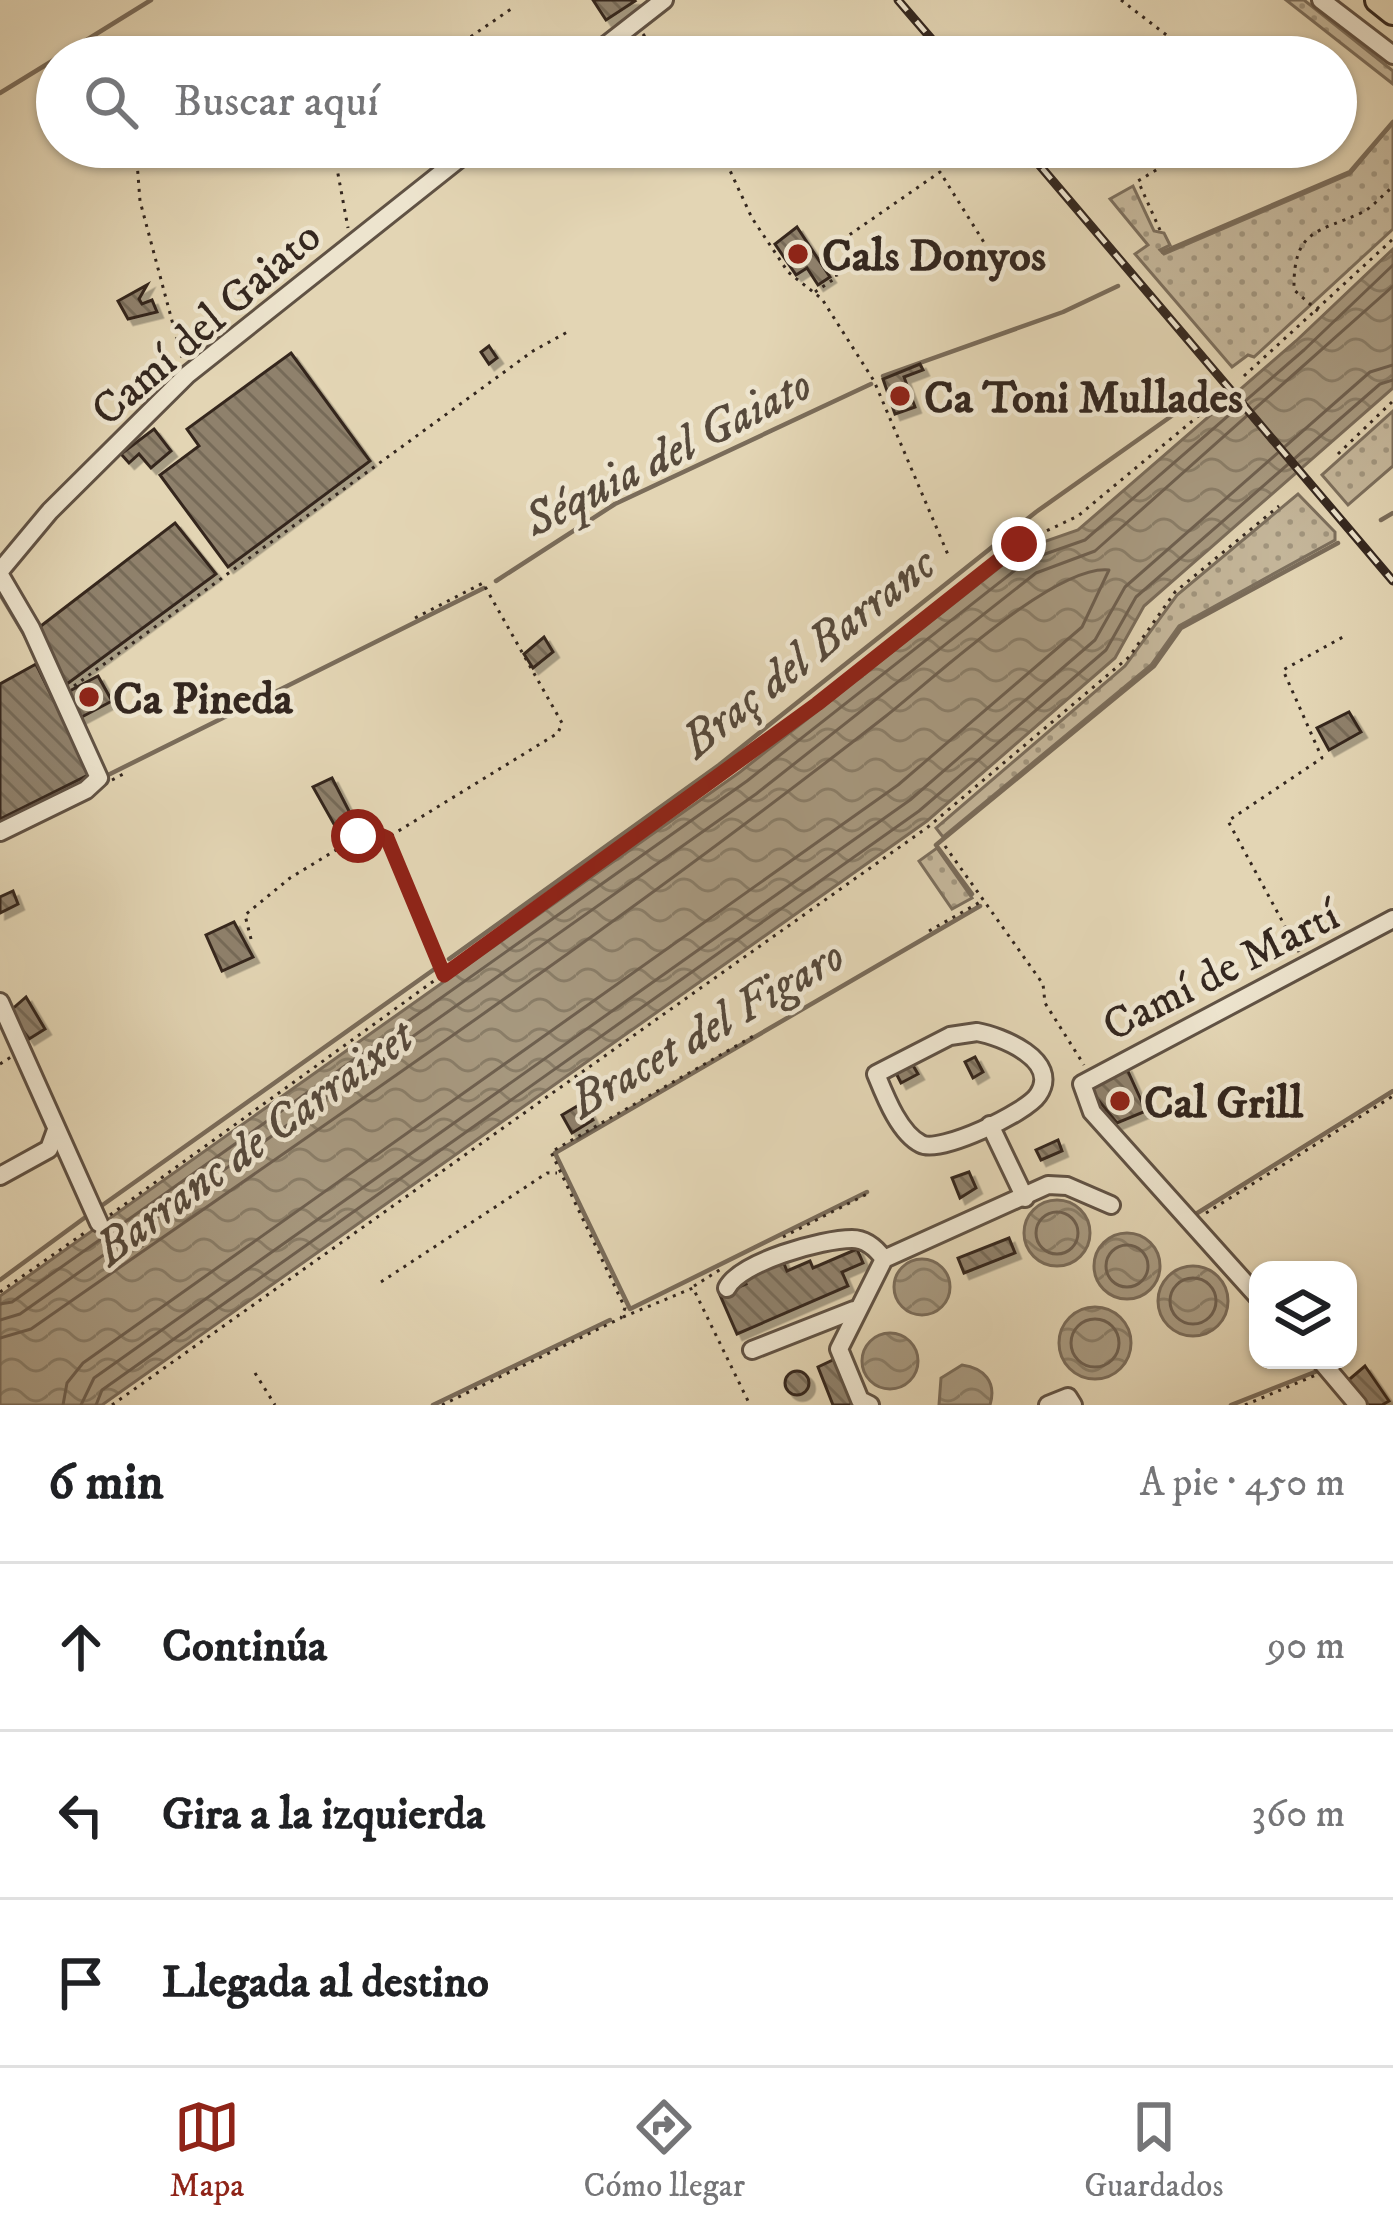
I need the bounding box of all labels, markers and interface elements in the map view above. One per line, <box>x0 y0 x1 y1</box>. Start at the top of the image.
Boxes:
search box <box>36 36 1357 168</box>
icon: search <box>78 69 144 135</box>
text: Buscar aquí <box>174 74 379 130</box>
street label: Camí del Gaiato <box>81 209 333 439</box>
place label: Cals Donyos <box>822 229 1046 285</box>
marker: Cals Donyos <box>785 241 811 267</box>
water label: Séquia del Gaiato <box>514 356 822 552</box>
place label: Ca Toni Mullades <box>924 371 1243 427</box>
marker: Ca Toni Mullades <box>887 383 913 409</box>
route end <box>992 517 1046 571</box>
water label: Braç del Barranc <box>668 534 950 773</box>
place label: Ca Pineda <box>113 672 294 728</box>
marker: Ca Pineda <box>76 684 102 710</box>
route start <box>331 809 385 863</box>
street label: Camí de Martí <box>1094 887 1351 1055</box>
water label: Bracet del Figaro <box>558 927 856 1133</box>
water label: Barranc de Carraixet <box>82 1005 429 1281</box>
place label: Cal Grill <box>1144 1076 1304 1132</box>
marker: Cal Grill <box>1107 1088 1133 1114</box>
map controls <box>1249 1261 1357 1369</box>
button: layers <box>1249 1261 1357 1369</box>
text: 6 min <box>48 1451 164 1515</box>
text: A pie · 450 m <box>1140 1459 1345 1508</box>
icon: ahead <box>48 1614 114 1680</box>
text: Continúa <box>162 1619 327 1675</box>
text: 90 m <box>1267 1622 1345 1671</box>
icon: left <box>48 1782 114 1848</box>
text: Gira a la izquierda <box>162 1787 485 1843</box>
text: 360 m <box>1251 1790 1345 1839</box>
icon: arrive <box>48 1950 114 2016</box>
text: Llegada al destino <box>162 1955 489 2011</box>
tab: Mapa <box>170 2094 244 2207</box>
tab: Cómo llegar <box>584 2094 745 2207</box>
tab: Guardados <box>1084 2094 1223 2207</box>

